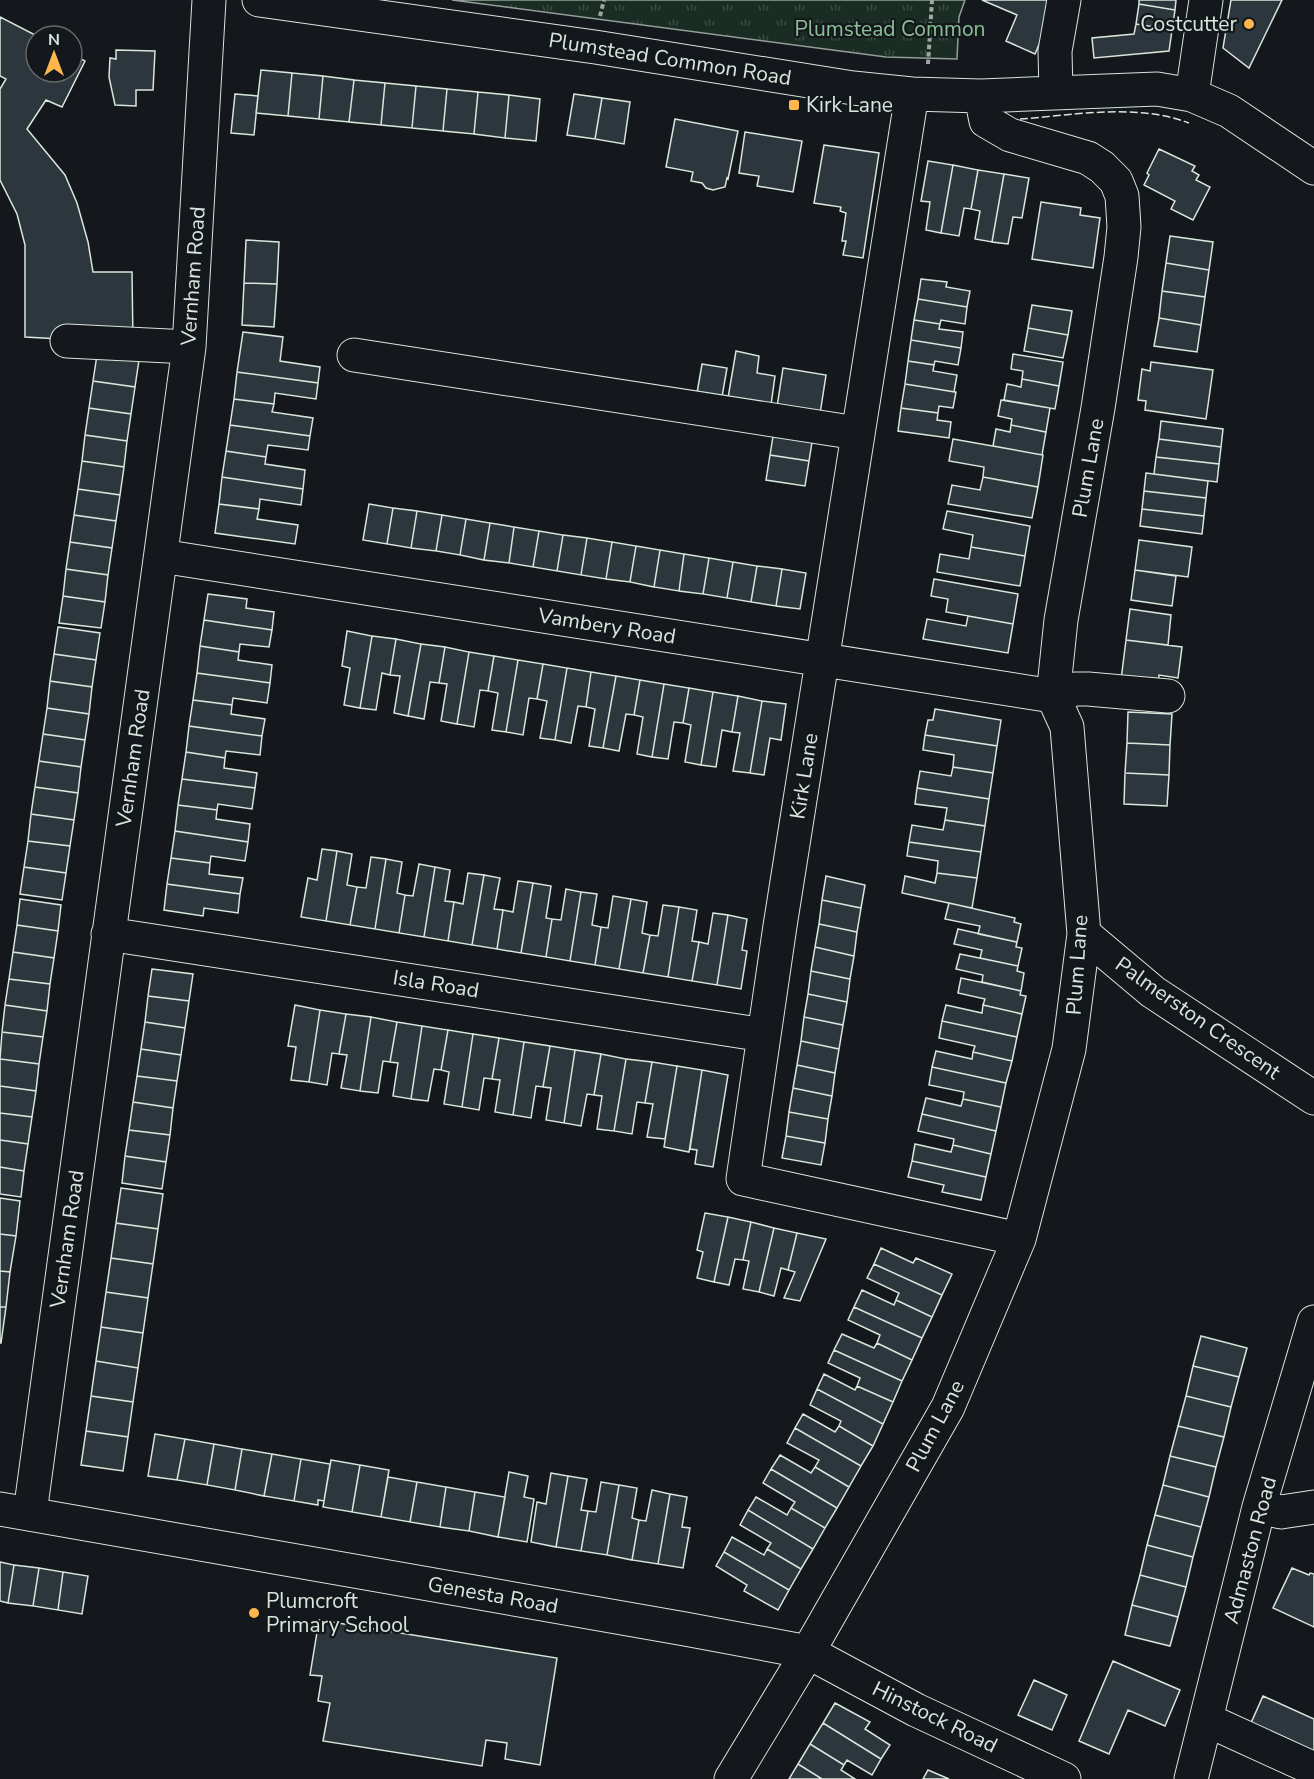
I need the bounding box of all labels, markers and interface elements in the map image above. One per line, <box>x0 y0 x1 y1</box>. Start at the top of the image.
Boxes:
place label: Costcutter <box>1140 10 1237 38</box>
park label: Plumstead Common <box>794 15 986 43</box>
marker: Costcutter <box>1242 17 1256 31</box>
north arrow <box>24 24 84 84</box>
street label: Plumstead Common Road <box>547 26 793 92</box>
text: N <box>48 29 60 51</box>
place label: Kirk Lane <box>806 91 893 119</box>
marker: Kirk Lane <box>787 98 801 112</box>
street label: Vernham Road <box>174 206 212 347</box>
street label: Plum Lane <box>1066 416 1110 520</box>
street label: Vambery Road <box>535 601 678 651</box>
street label: Vernham Road <box>109 687 157 830</box>
street label: Kirk Lane <box>783 731 825 821</box>
street label: Plum Lane <box>1060 914 1094 1016</box>
street label: Palmerston Crescent <box>1110 950 1287 1086</box>
street label: Isla Road <box>391 963 481 1005</box>
street label: Vernham Road <box>43 1168 91 1311</box>
street label: Plum Lane <box>899 1375 971 1477</box>
street label: Admaston Road <box>1217 1473 1283 1627</box>
street label: Genesta Road <box>425 1570 561 1620</box>
place label: Plumcroft Primary School <box>266 1587 410 1639</box>
marker: Plumcroft Primary School <box>247 1606 261 1620</box>
street label: Hinstock Road <box>868 1675 1002 1759</box>

